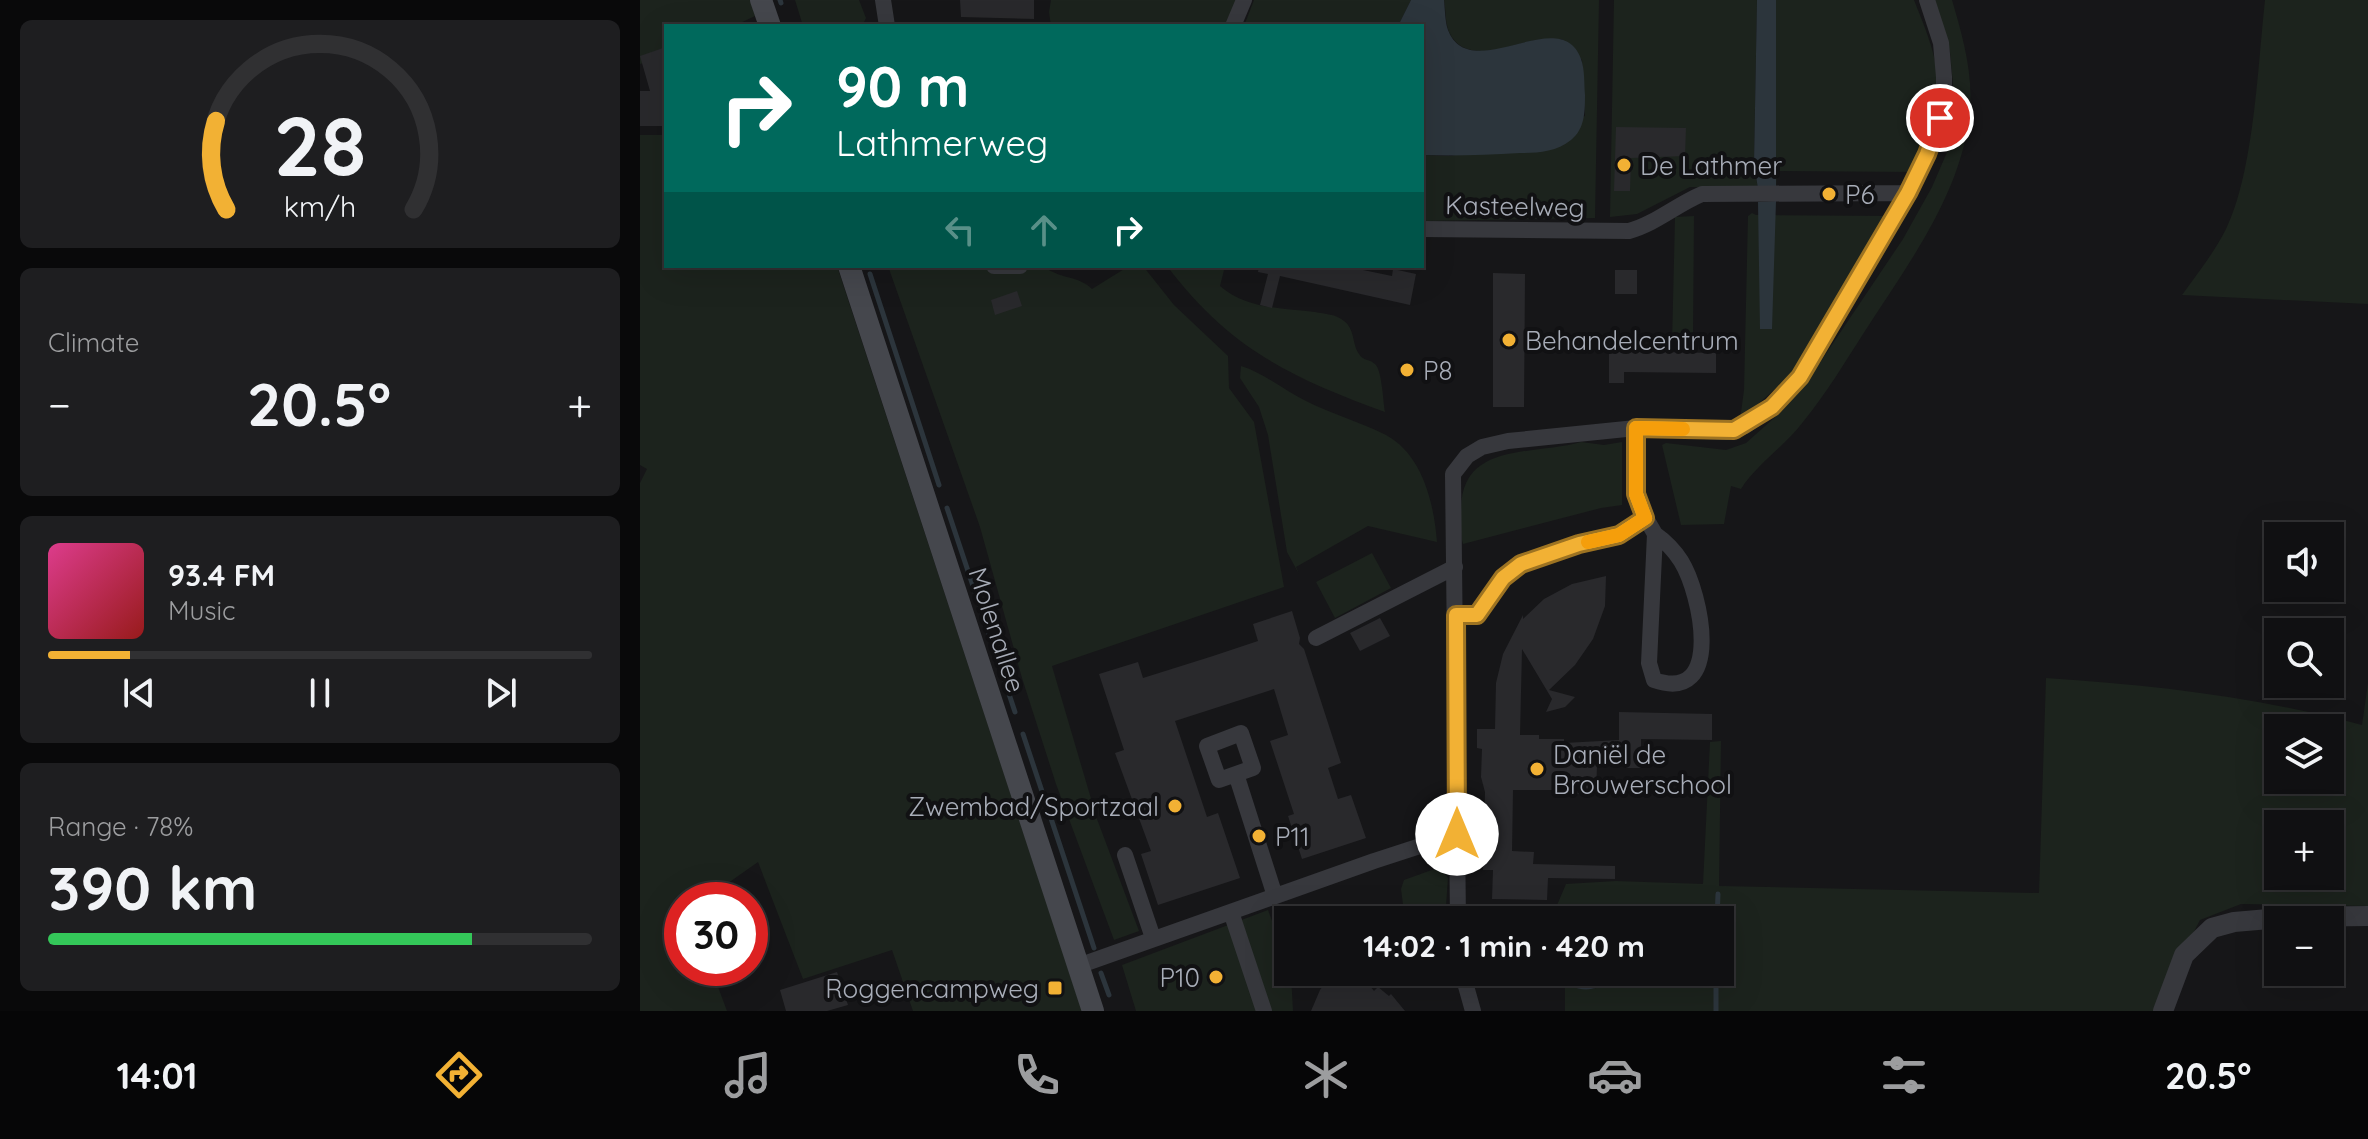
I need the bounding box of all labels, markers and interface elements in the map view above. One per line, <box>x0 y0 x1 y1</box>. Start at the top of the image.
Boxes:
text: 90 m <box>836 51 970 121</box>
icon: right <box>704 56 808 160</box>
pin <box>1906 84 1974 152</box>
text: 28 <box>274 92 366 196</box>
icon: arrive <box>1918 96 1962 140</box>
text: Lathmerweg <box>836 120 1048 165</box>
place label: De Lathmer <box>1640 149 1782 182</box>
marker: De Lathmer <box>1615 156 1633 174</box>
place label: P6 <box>1845 178 1874 211</box>
marker: P6 <box>1820 185 1838 203</box>
text: km/h <box>284 188 356 224</box>
street label: Kasteelweg <box>1445 188 1585 224</box>
icon: left <box>938 208 982 252</box>
icon: ahead <box>1022 208 1066 252</box>
icon: right <box>1106 208 1150 252</box>
place label: Behandelcentrum <box>1525 324 1739 357</box>
text: Climate <box>48 326 139 359</box>
marker: Behandelcentrum <box>1500 331 1518 349</box>
place label: P8 <box>1423 354 1453 387</box>
marker: P8 <box>1398 361 1416 379</box>
text: 20.5° <box>247 366 391 441</box>
text: − <box>48 377 71 432</box>
text: + <box>567 377 592 432</box>
map controls <box>2264 522 2344 986</box>
button: sound <box>2264 522 2344 602</box>
text: 93.4 FM <box>168 556 275 594</box>
street label: Molenallee <box>961 563 1033 697</box>
text: Music <box>168 594 236 627</box>
button: search <box>2264 618 2344 698</box>
icon: previous <box>117 671 161 715</box>
icon: pause <box>298 671 342 715</box>
icon: next <box>479 671 523 715</box>
button: layers <box>2264 714 2344 794</box>
place label: Daniël de Brouwerschool <box>1553 738 1732 801</box>
marker: Daniël de Brouwerschool <box>1528 760 1546 778</box>
place label: Zwembad/Sportzaal <box>908 790 1159 823</box>
position arrow <box>1415 792 1499 876</box>
marker: Zwembad/Sportzaal <box>1166 797 1184 815</box>
text: Range · 78% <box>48 810 194 843</box>
button: + <box>2264 810 2344 890</box>
place label: P11 <box>1275 820 1310 853</box>
marker: P11 <box>1250 827 1268 845</box>
text: 390 km <box>48 850 257 925</box>
speed limit sign: 30 <box>664 882 768 986</box>
button: − <box>2264 906 2344 986</box>
text: 14:02 · 1 min · 420 m <box>1363 927 1645 965</box>
place label: P10 <box>1159 961 1200 994</box>
marker: P10 <box>1207 968 1225 986</box>
place label: Roggencampweg <box>825 972 1039 1005</box>
marker: Roggencampweg <box>1046 979 1064 997</box>
icon: directions <box>431 1047 487 1103</box>
icon: music <box>720 1047 776 1103</box>
icon: phone <box>1009 1047 1065 1103</box>
icon: climate <box>1298 1047 1354 1103</box>
icon: car <box>1587 1047 1643 1103</box>
icon: filters <box>1876 1047 1932 1103</box>
text: 14:01 <box>117 1053 198 1098</box>
text: 20.5° <box>2165 1053 2251 1098</box>

